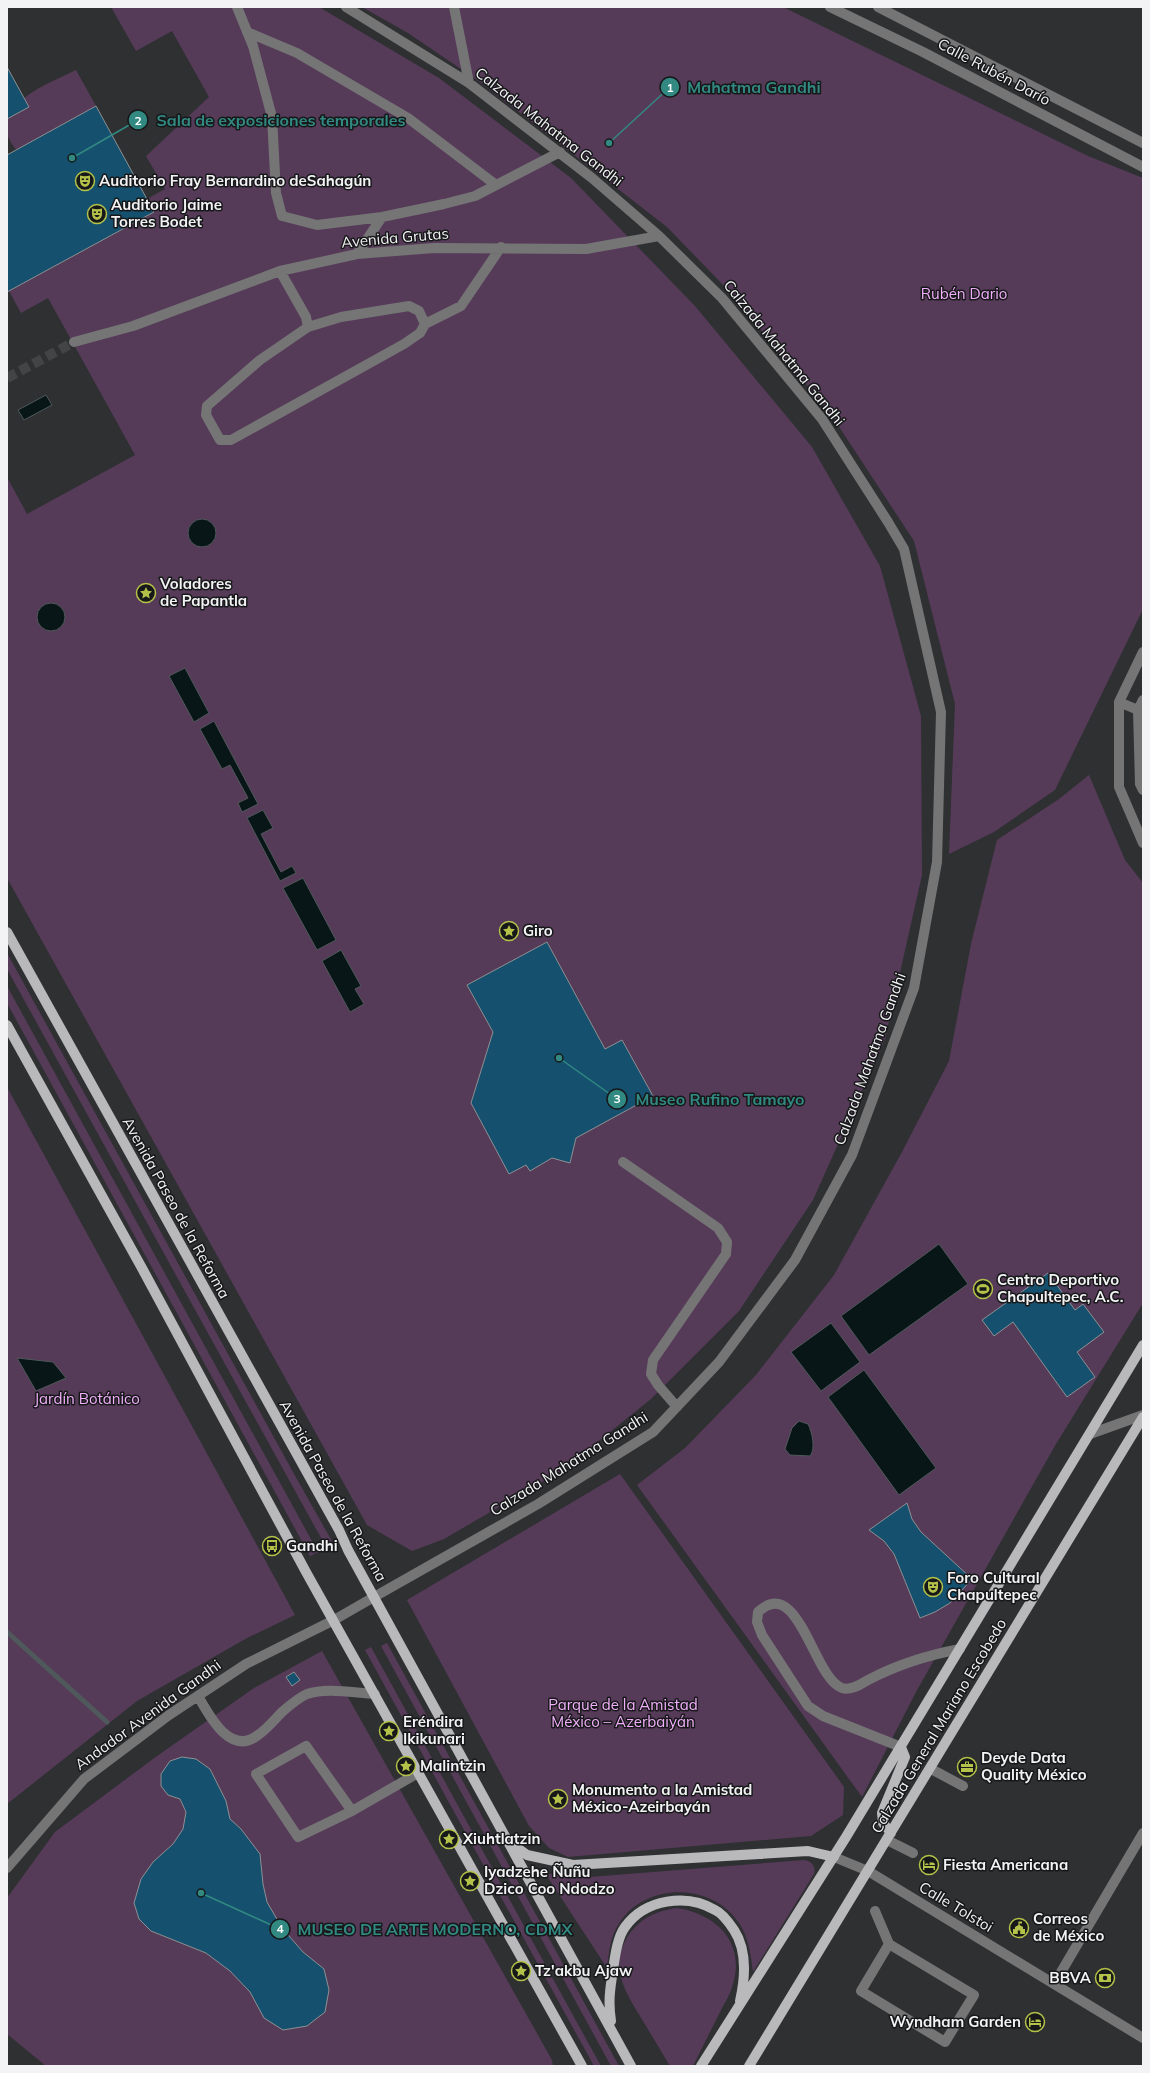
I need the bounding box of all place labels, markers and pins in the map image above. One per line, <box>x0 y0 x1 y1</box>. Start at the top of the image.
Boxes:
callout: Mahatma Gandhi <box>660 73 829 101</box>
callout: Sala de exposiciones temporales <box>128 106 413 134</box>
theatre icon: Auditorio Fray Bernardino deSahagún <box>74 170 96 192</box>
place label: Auditorio Fray Bernardino deSahagún <box>99 171 371 190</box>
place label: Auditorio Jaime Torres Bodet <box>111 195 222 231</box>
theatre icon: Auditorio Jaime Torres Bodet <box>86 203 108 225</box>
place label: Voladores de Papantla <box>159 574 247 610</box>
place icon: Voladores de Papantla <box>135 582 157 604</box>
place icon: Giro <box>498 920 520 942</box>
place label: Giro <box>523 921 553 940</box>
callout: Museo Rufino Tamayo <box>607 1085 812 1113</box>
place label: Centro Deportivo Chapultepec, A.C. <box>997 1270 1124 1306</box>
sports icon: Centro Deportivo Chapultepec, A.C. <box>972 1278 994 1300</box>
bus stop icon: Gandhi <box>261 1535 283 1557</box>
place label: Gandhi <box>286 1536 338 1555</box>
place label: Foro Cultural Chapultepec <box>947 1568 1040 1604</box>
theatre icon: Foro Cultural Chapultepec <box>922 1576 944 1598</box>
place label: Eréndira Ikikunari <box>403 1712 465 1748</box>
place icon: Eréndira Ikikunari <box>378 1720 400 1742</box>
place label: Deyde Data Quality México <box>981 1748 1087 1784</box>
place icon: Malintzin <box>395 1755 417 1777</box>
place label: Malintzin <box>420 1756 486 1775</box>
office icon: Deyde Data Quality México <box>956 1756 978 1778</box>
place label: Monumento a la Amistad México-Azeirbayán <box>572 1780 752 1816</box>
place icon: Monumento a la Amistad México-Azeirbayán <box>547 1788 569 1810</box>
place icon: Xiuhtlatzin <box>438 1828 460 1850</box>
place label: Xiuhtlatzin <box>462 1829 540 1848</box>
hotel icon: Fiesta Americana <box>918 1854 940 1876</box>
place label: Fiesta Americana <box>943 1855 1068 1874</box>
place label: Iyadzehe Ñuñu Dzico Coo Ndodzo <box>484 1862 615 1898</box>
place icon: Iyadzehe Ñuñu Dzico Coo Ndodzo <box>459 1870 481 1892</box>
place label: Correos de México <box>1033 1909 1104 1945</box>
callout: MUSEO DE ARTE MODERNO, CDMX <box>270 1915 581 1943</box>
public building icon: Correos de México <box>1008 1917 1030 1939</box>
place icon: Tz'akbu Ajaw <box>510 1960 532 1982</box>
place label: Tz'akbu Ajaw <box>535 1961 633 1980</box>
bank icon: BBVA <box>1094 1967 1116 1989</box>
place label: BBVA <box>1049 1968 1092 1987</box>
hotel icon: Wyndham Garden <box>1024 2011 1046 2033</box>
place label: Wyndham Garden <box>889 2012 1021 2031</box>

